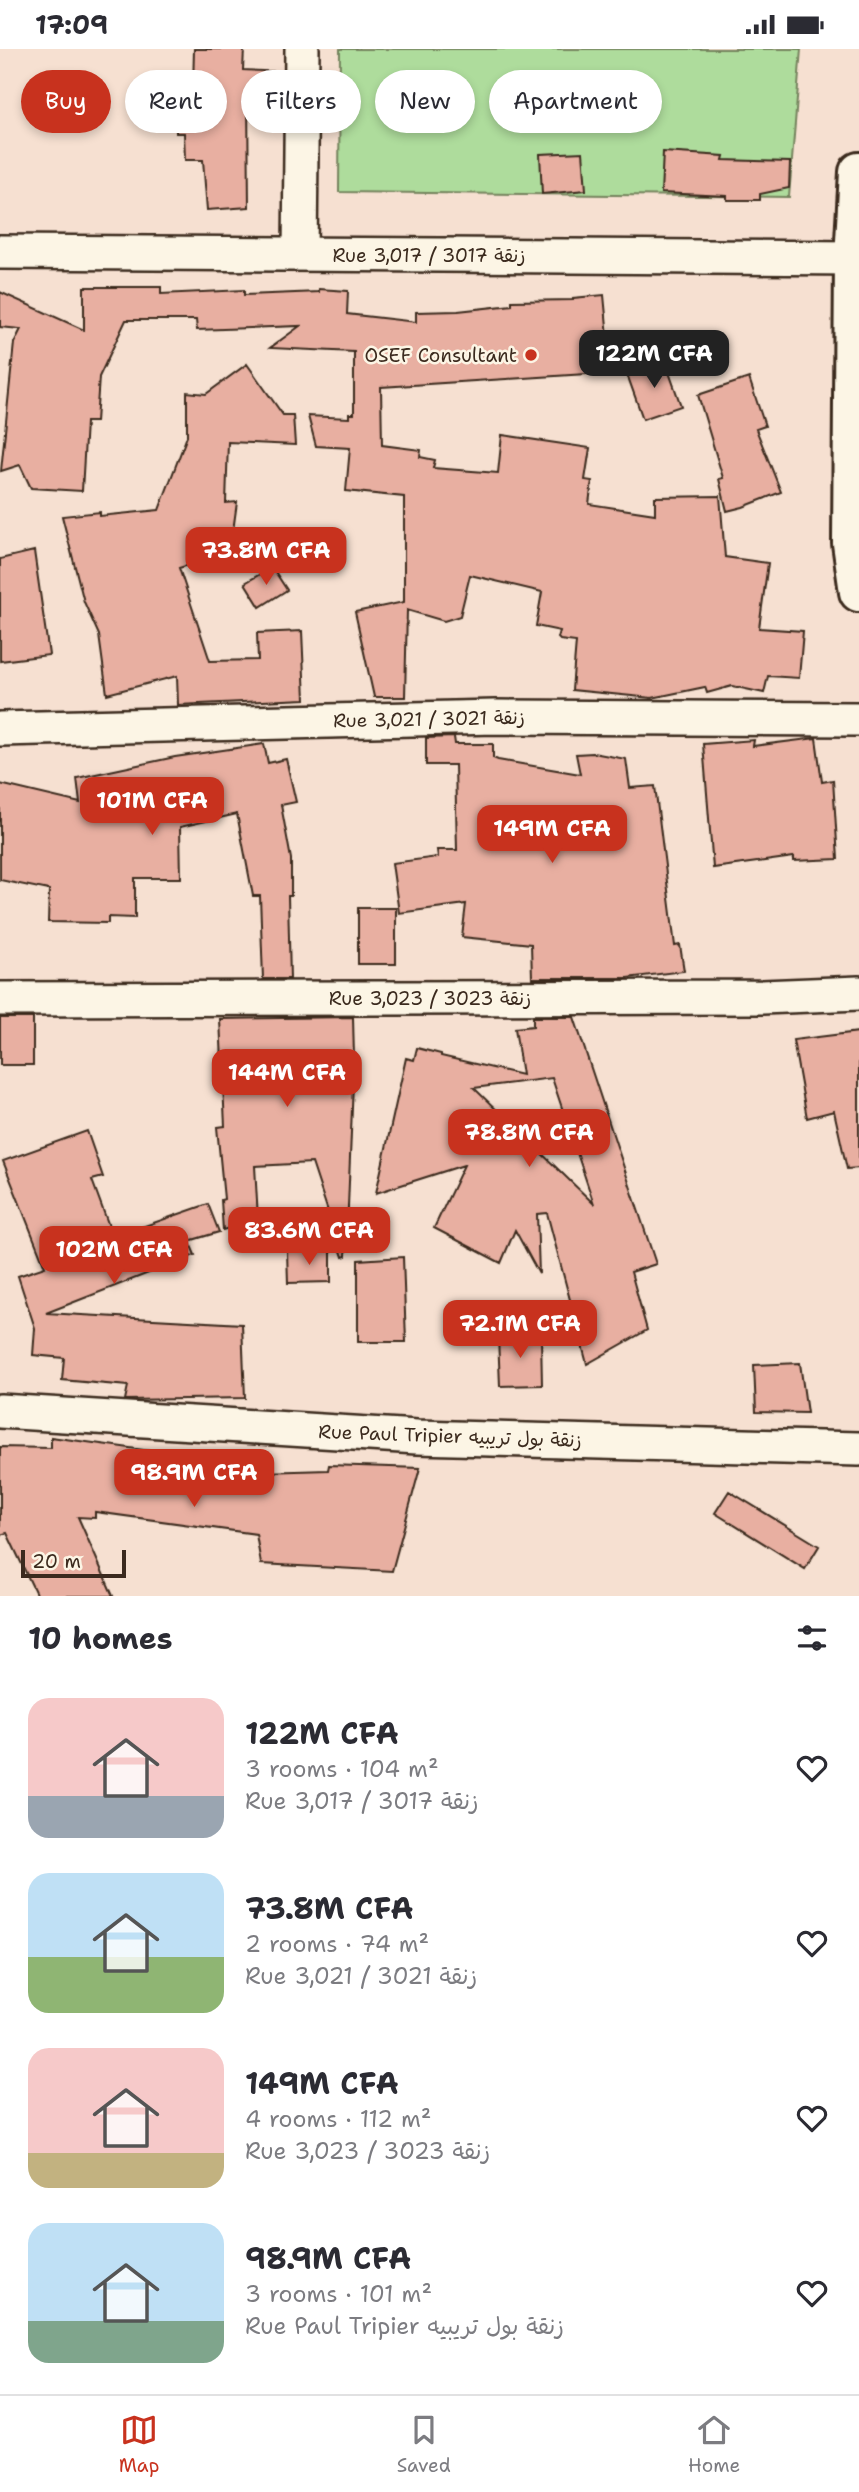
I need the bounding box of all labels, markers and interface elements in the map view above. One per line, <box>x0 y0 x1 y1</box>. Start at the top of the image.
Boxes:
text: 17:09 <box>35 7 108 42</box>
chip: Buy <box>21 70 111 133</box>
chip: Rent <box>125 70 227 133</box>
chip: Filters <box>241 70 361 133</box>
chip: New <box>375 70 475 133</box>
chip: Apartment <box>489 70 662 133</box>
street label: Rue 3,017 / زنقة 3017 <box>332 243 526 268</box>
pin: 122M CFA <box>582 331 726 390</box>
text: 122M CFA <box>595 338 713 368</box>
place label: OSEF Consultant <box>364 343 517 368</box>
marker: OSEF Consultant <box>523 347 539 363</box>
pin: 73.8M CFA <box>186 527 346 587</box>
text: 73.8M CFA <box>201 535 331 565</box>
street label: Rue 3,021 / زنقة 3021 <box>333 705 525 733</box>
pin: 101M CFA <box>80 777 224 837</box>
text: 101M CFA <box>96 785 208 815</box>
pin: 149M CFA <box>480 805 624 865</box>
text: 149M CFA <box>493 813 611 843</box>
street label: Rue 3,023 / زنقة 3023 <box>329 986 531 1011</box>
pin: 144M CFA <box>215 1049 359 1109</box>
text: 144M CFA <box>228 1057 346 1087</box>
pin: 78.8M CFA <box>449 1109 609 1169</box>
text: 78.8M CFA <box>464 1117 594 1147</box>
pin: 83.6M CFA <box>229 1207 389 1267</box>
text: 83.6M CFA <box>244 1215 374 1245</box>
pin: 102M CFA <box>42 1227 186 1286</box>
text: 102M CFA <box>55 1234 173 1264</box>
pin: 72.1M CFA <box>440 1301 600 1360</box>
text: 72.1M CFA <box>459 1308 581 1338</box>
street label: Rue Paul Tripier زنقة بول تريبيه <box>318 1419 582 1453</box>
pin: 98.9M CFA <box>114 1449 274 1509</box>
text: 98.9M CFA <box>130 1457 258 1487</box>
scale bar <box>21 1547 126 1579</box>
text: 20 m <box>32 1549 81 1574</box>
text: 10 homes <box>28 1618 173 1659</box>
icon: filters <box>793 1619 831 1657</box>
text: 122M CFA <box>245 1713 399 1754</box>
icon: home <box>84 1726 168 1810</box>
icon: heart <box>793 1749 831 1787</box>
text: 3 rooms · 104 m² <box>245 1754 438 1784</box>
text: Rue 3,017 / زنقة 3017 <box>245 1786 479 1816</box>
text: 73.8M CFA <box>245 1888 413 1929</box>
icon: home <box>84 1901 168 1985</box>
icon: heart <box>793 1924 831 1962</box>
text: 2 rooms · 74 m² <box>245 1929 429 1959</box>
text: Rue 3,021 / زنقة 3021 <box>245 1961 477 1991</box>
text: 149M CFA <box>245 2063 399 2104</box>
icon: home <box>84 2076 168 2160</box>
icon: heart <box>793 2099 831 2137</box>
text: 4 rooms · 112 m² <box>245 2104 431 2134</box>
text: Rue 3,023 / زنقة 3023 <box>245 2136 490 2166</box>
text: 98.9M CFA <box>245 2238 411 2279</box>
icon: home <box>84 2251 168 2335</box>
icon: heart <box>793 2274 831 2312</box>
text: 3 rooms · 101 m² <box>245 2279 432 2309</box>
text: Rue Paul Tripier زنقة بول تريبيه <box>245 2311 564 2341</box>
tab: Map <box>119 2411 159 2478</box>
tab: Saved <box>397 2411 451 2478</box>
tab: Home <box>688 2411 740 2478</box>

